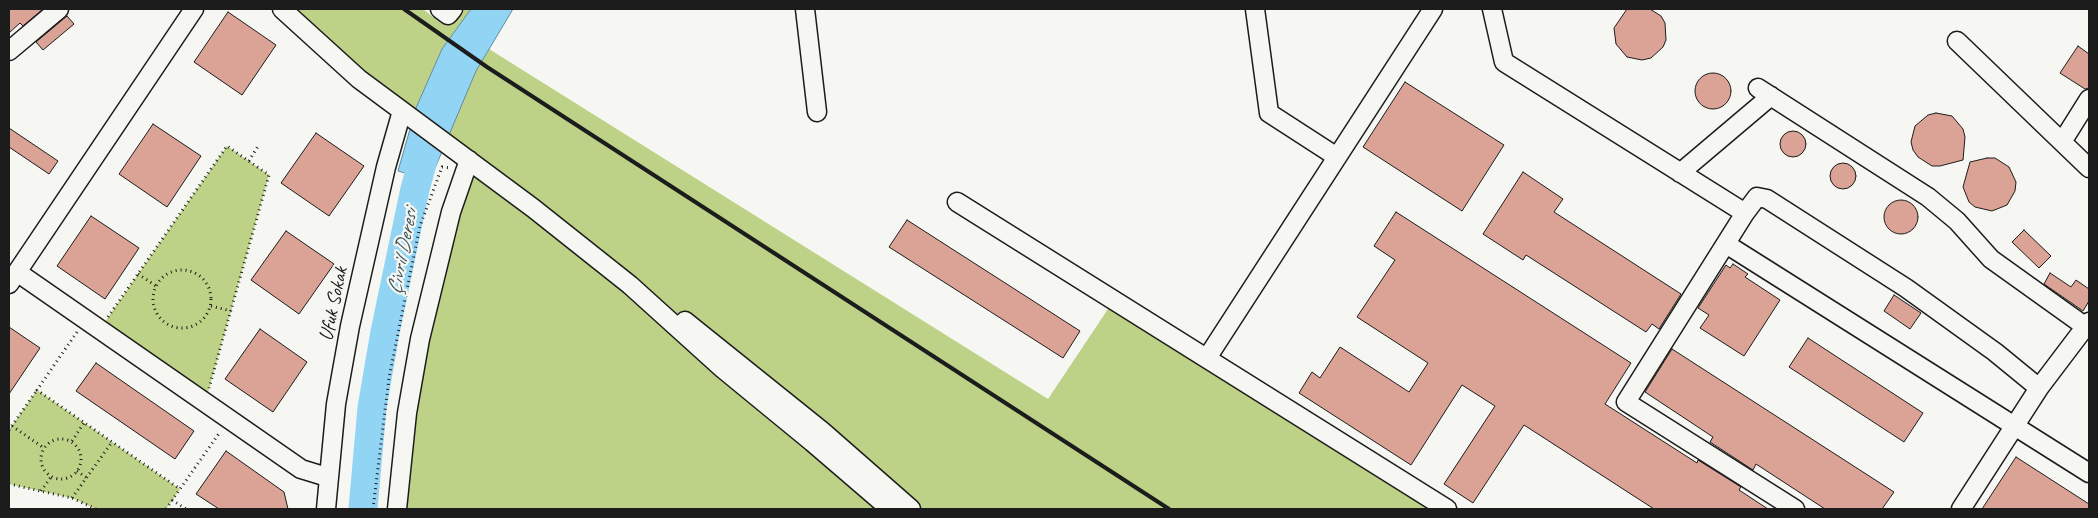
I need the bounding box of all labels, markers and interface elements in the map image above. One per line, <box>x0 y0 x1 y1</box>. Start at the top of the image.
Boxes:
water label: Çivril Deresi <box>382 207 424 297</box>
street label: Ufuk Sokak <box>314 265 354 343</box>

